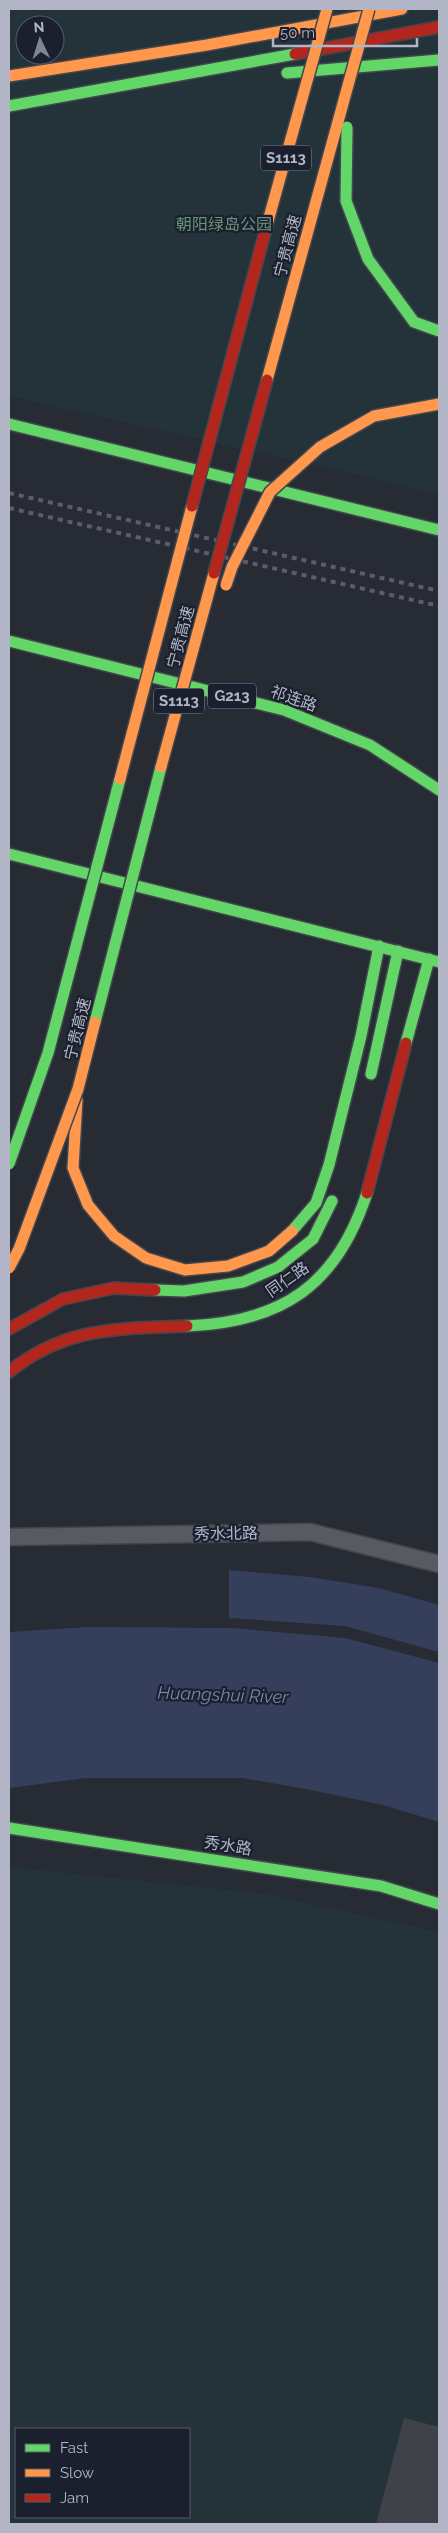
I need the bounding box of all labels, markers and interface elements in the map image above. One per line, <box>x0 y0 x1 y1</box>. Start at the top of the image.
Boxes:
north arrow <box>15 15 65 65</box>
scale bar <box>273 15 417 47</box>
text: N <box>33 19 45 35</box>
text: 50 m <box>280 24 315 42</box>
road number: S1113 <box>261 146 311 170</box>
street label: 宁贵高速 <box>270 213 305 280</box>
park label: 朝阳绿岛公园 <box>176 215 272 234</box>
street label: 宁贵高速 <box>163 604 198 671</box>
street label: 祁连路 <box>268 682 320 715</box>
road number: G213 <box>208 684 256 708</box>
road number: S1113 <box>154 688 204 714</box>
street label: 宁贵高速 <box>61 996 94 1062</box>
street label: 同仁路 <box>262 1258 312 1301</box>
street label: 秀水北路 <box>194 1523 258 1544</box>
water label: Huangshui River <box>157 1682 290 1707</box>
street label: 秀水路 <box>203 1832 253 1859</box>
legend <box>15 2428 190 2518</box>
text: Fast <box>60 2439 88 2457</box>
text: Slow <box>60 2464 94 2482</box>
text: Jam <box>60 2489 89 2507</box>

